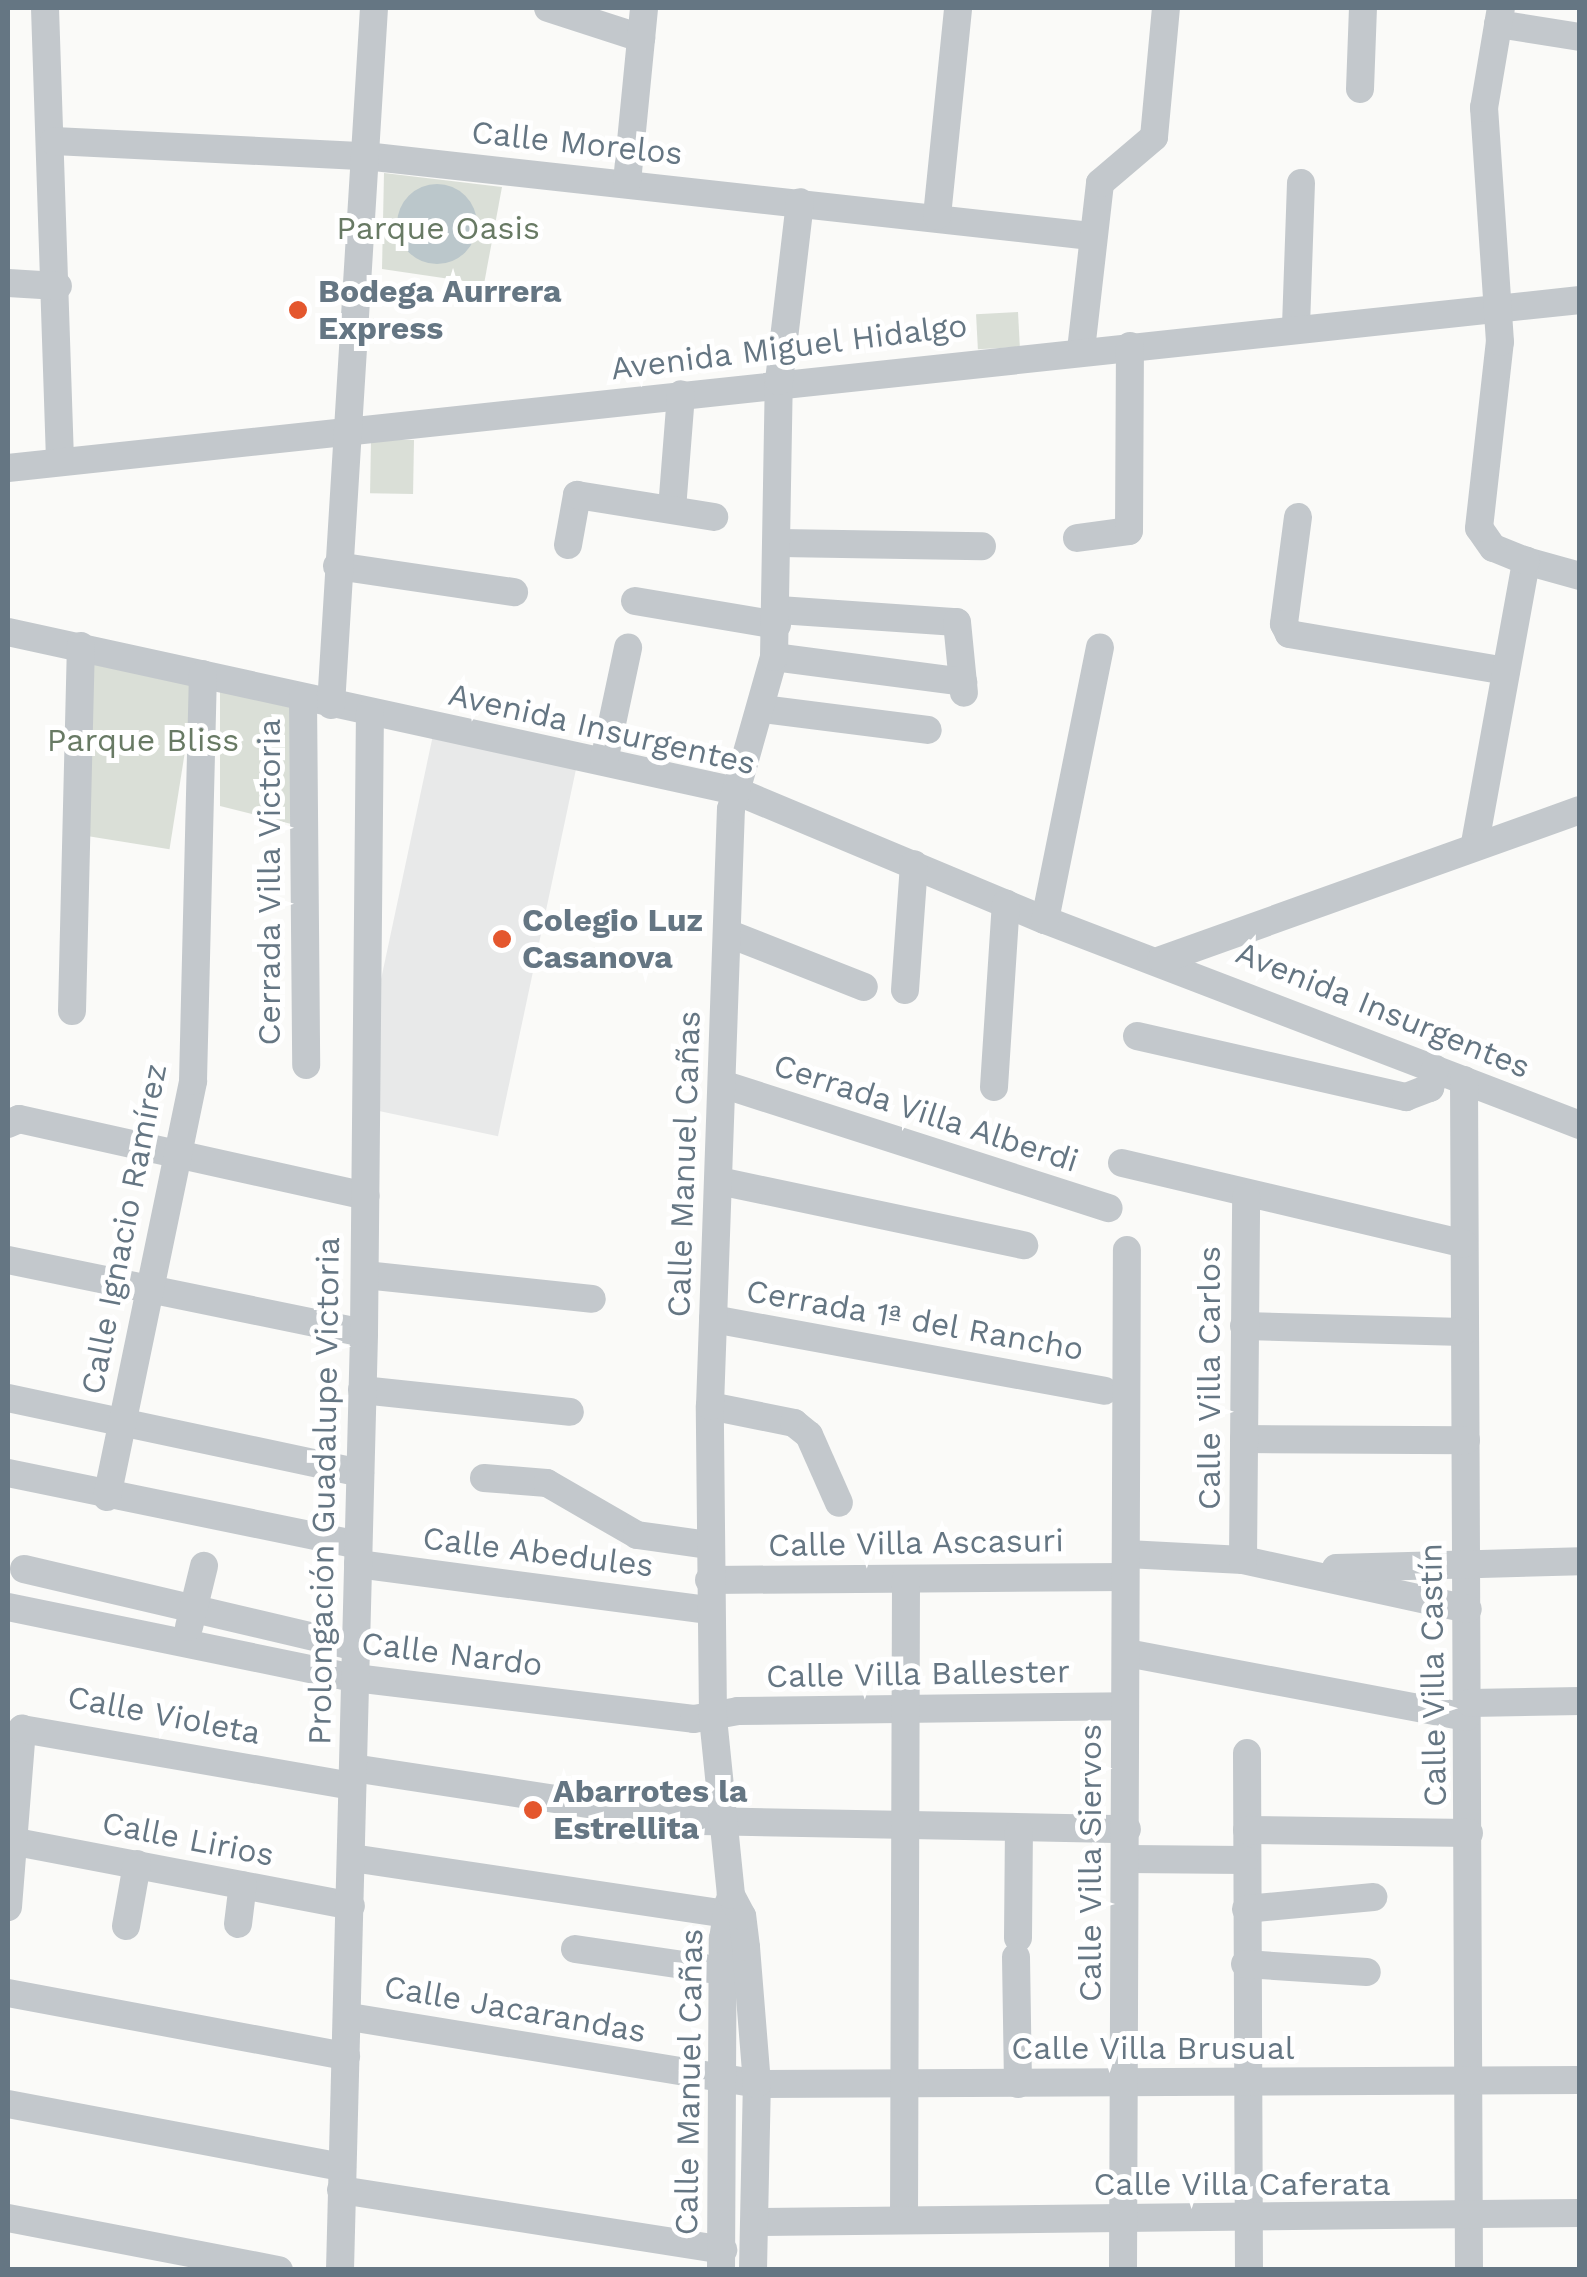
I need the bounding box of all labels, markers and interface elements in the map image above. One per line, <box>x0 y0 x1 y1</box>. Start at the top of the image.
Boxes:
street label: Calle Morelos <box>469 113 685 173</box>
park label: Parque Oasis <box>336 209 540 247</box>
place label: Bodega Aurrera Express <box>318 273 563 348</box>
marker: Bodega Aurrera Express <box>287 299 309 321</box>
street label: Avenida Miguel Hidalgo <box>608 306 970 388</box>
street label: Avenida Insurgentes <box>445 675 759 783</box>
street label: Cerrada Villa Victoria <box>250 717 288 1047</box>
park label: Parque Bliss <box>47 721 239 759</box>
place label: Colegio Luz Casanova <box>522 902 703 977</box>
marker: Colegio Luz Casanova <box>491 928 513 950</box>
street label: Avenida Insurgentes <box>1230 933 1536 1087</box>
street label: Calle Manuel Cañas <box>659 1010 709 1318</box>
street label: Cerrada Villa Alberdi <box>767 1045 1085 1181</box>
street label: Calle Ignacio Ramírez <box>73 1060 175 1398</box>
street label: Prolongación Guadalupe Victoria <box>300 1236 348 1746</box>
street label: Calle Villa Carlos <box>1190 1245 1228 1511</box>
street label: Cerrada 1ª del Rancho <box>742 1271 1088 1369</box>
street label: Calle Abedules <box>420 1519 656 1585</box>
street label: Calle Villa Ascasuri <box>766 1521 1066 1565</box>
street label: Calle Villa Castín <box>1411 1542 1455 1808</box>
street label: Calle Nardo <box>359 1624 545 1684</box>
street label: Calle Villa Ballester <box>765 1652 1071 1696</box>
street label: Calle Violeta <box>64 1677 264 1753</box>
street label: Calle Villa Siervos <box>1071 1723 1109 2003</box>
place label: Abarrotes la Estrellita <box>553 1773 747 1848</box>
marker: Abarrotes la Estrellita <box>522 1799 544 1821</box>
street label: Calle Lirios <box>99 1804 277 1874</box>
street label: Calle Manuel Cañas <box>667 1928 711 2236</box>
street label: Calle Jacarandas <box>381 1967 649 2051</box>
street label: Calle Villa Brusual <box>1010 2029 1296 2067</box>
street label: Calle Villa Caferata <box>1093 2165 1391 2203</box>

